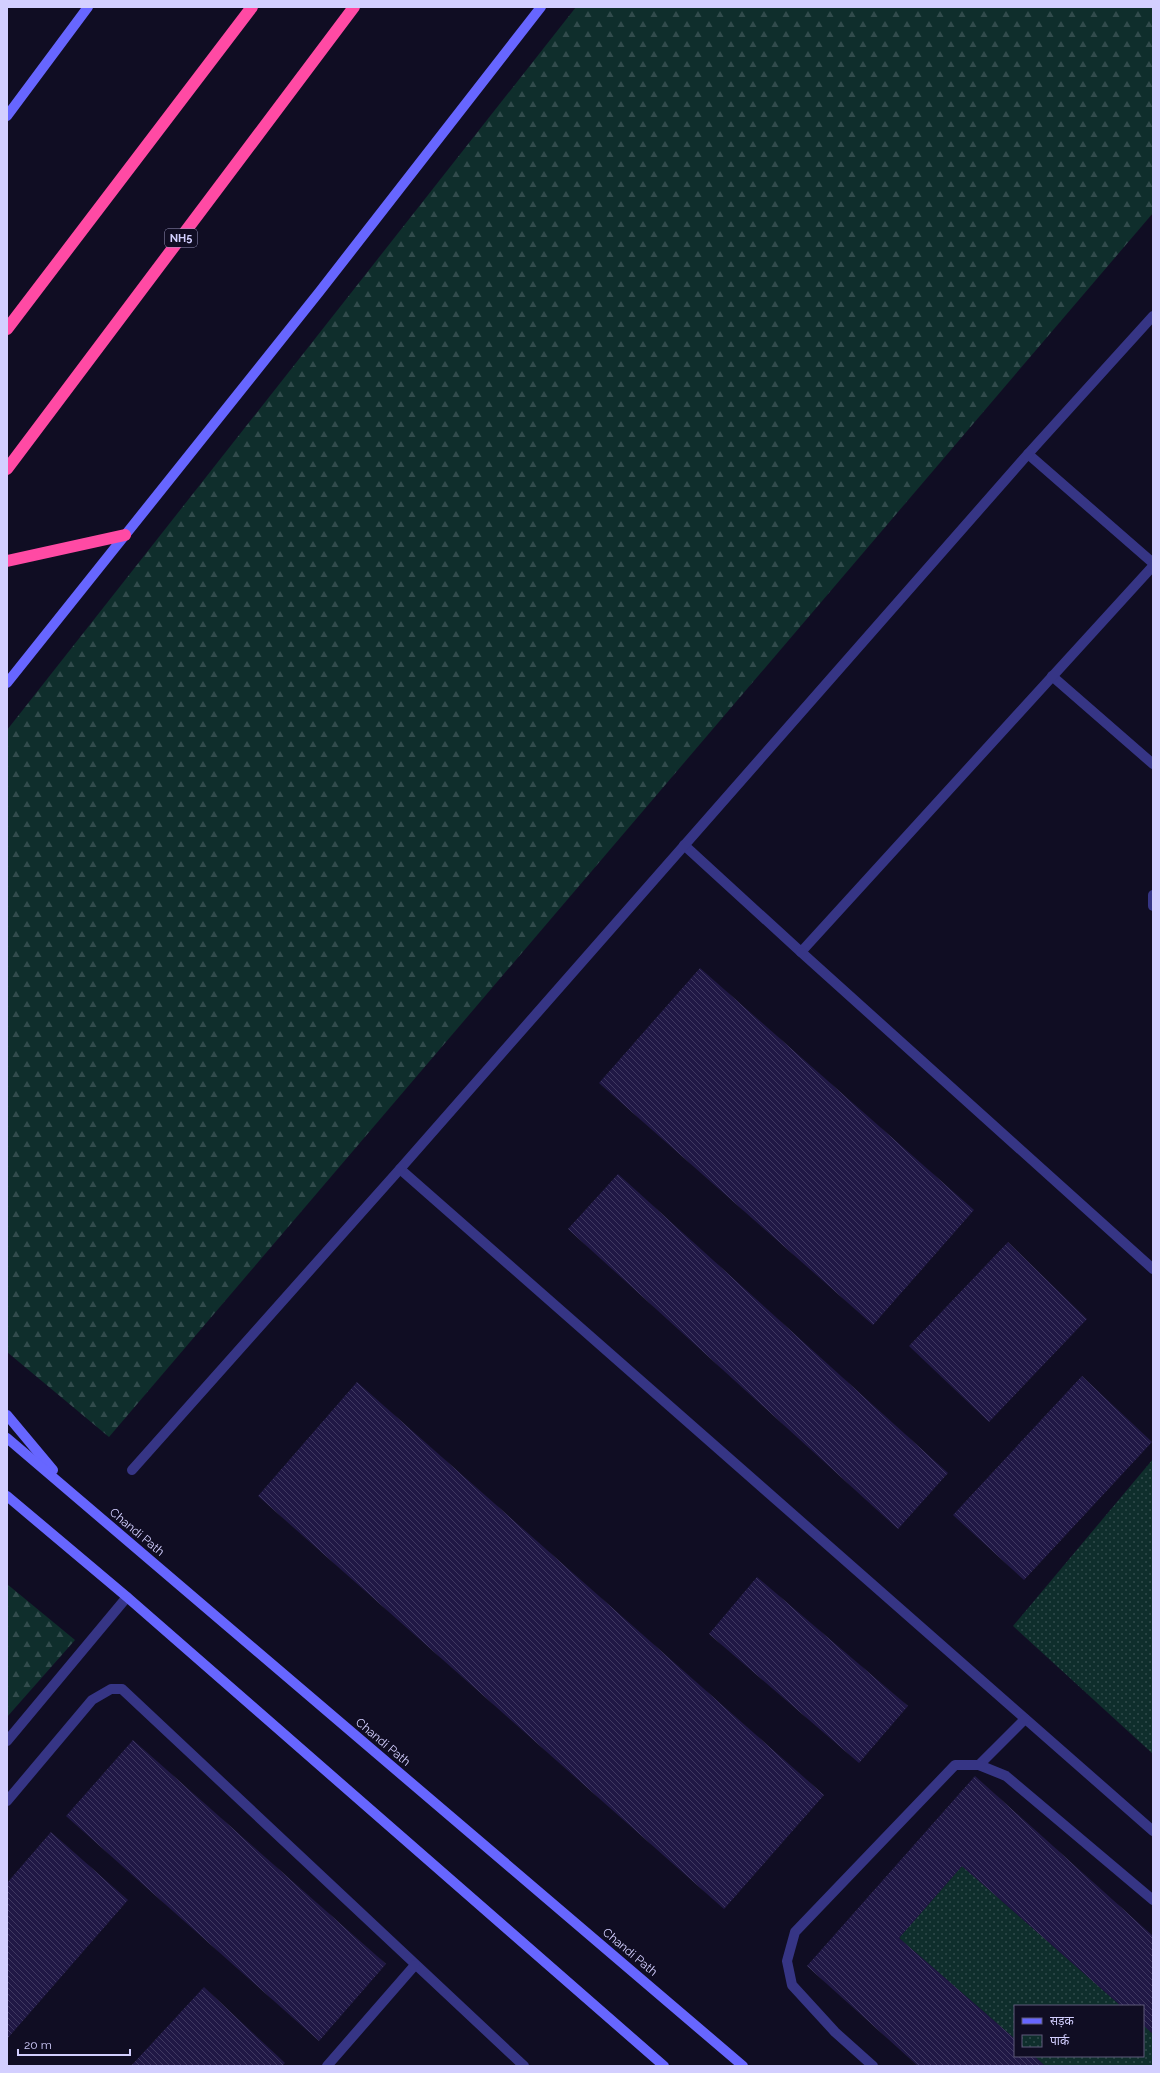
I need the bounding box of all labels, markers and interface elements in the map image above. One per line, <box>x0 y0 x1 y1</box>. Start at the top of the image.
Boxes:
road number: NH5 <box>165 229 197 247</box>
street label: Chandi Path <box>107 1505 167 1559</box>
street label: Chandi Path <box>353 1715 413 1769</box>
street label: Chandi Path <box>600 1925 660 1979</box>
legend <box>1014 2005 1144 2057</box>
text: सड़क <box>1050 2014 1075 2028</box>
scale bar <box>18 2031 130 2057</box>
text: पार्क <box>1050 2034 1070 2048</box>
text: 20 m <box>24 2038 52 2052</box>

